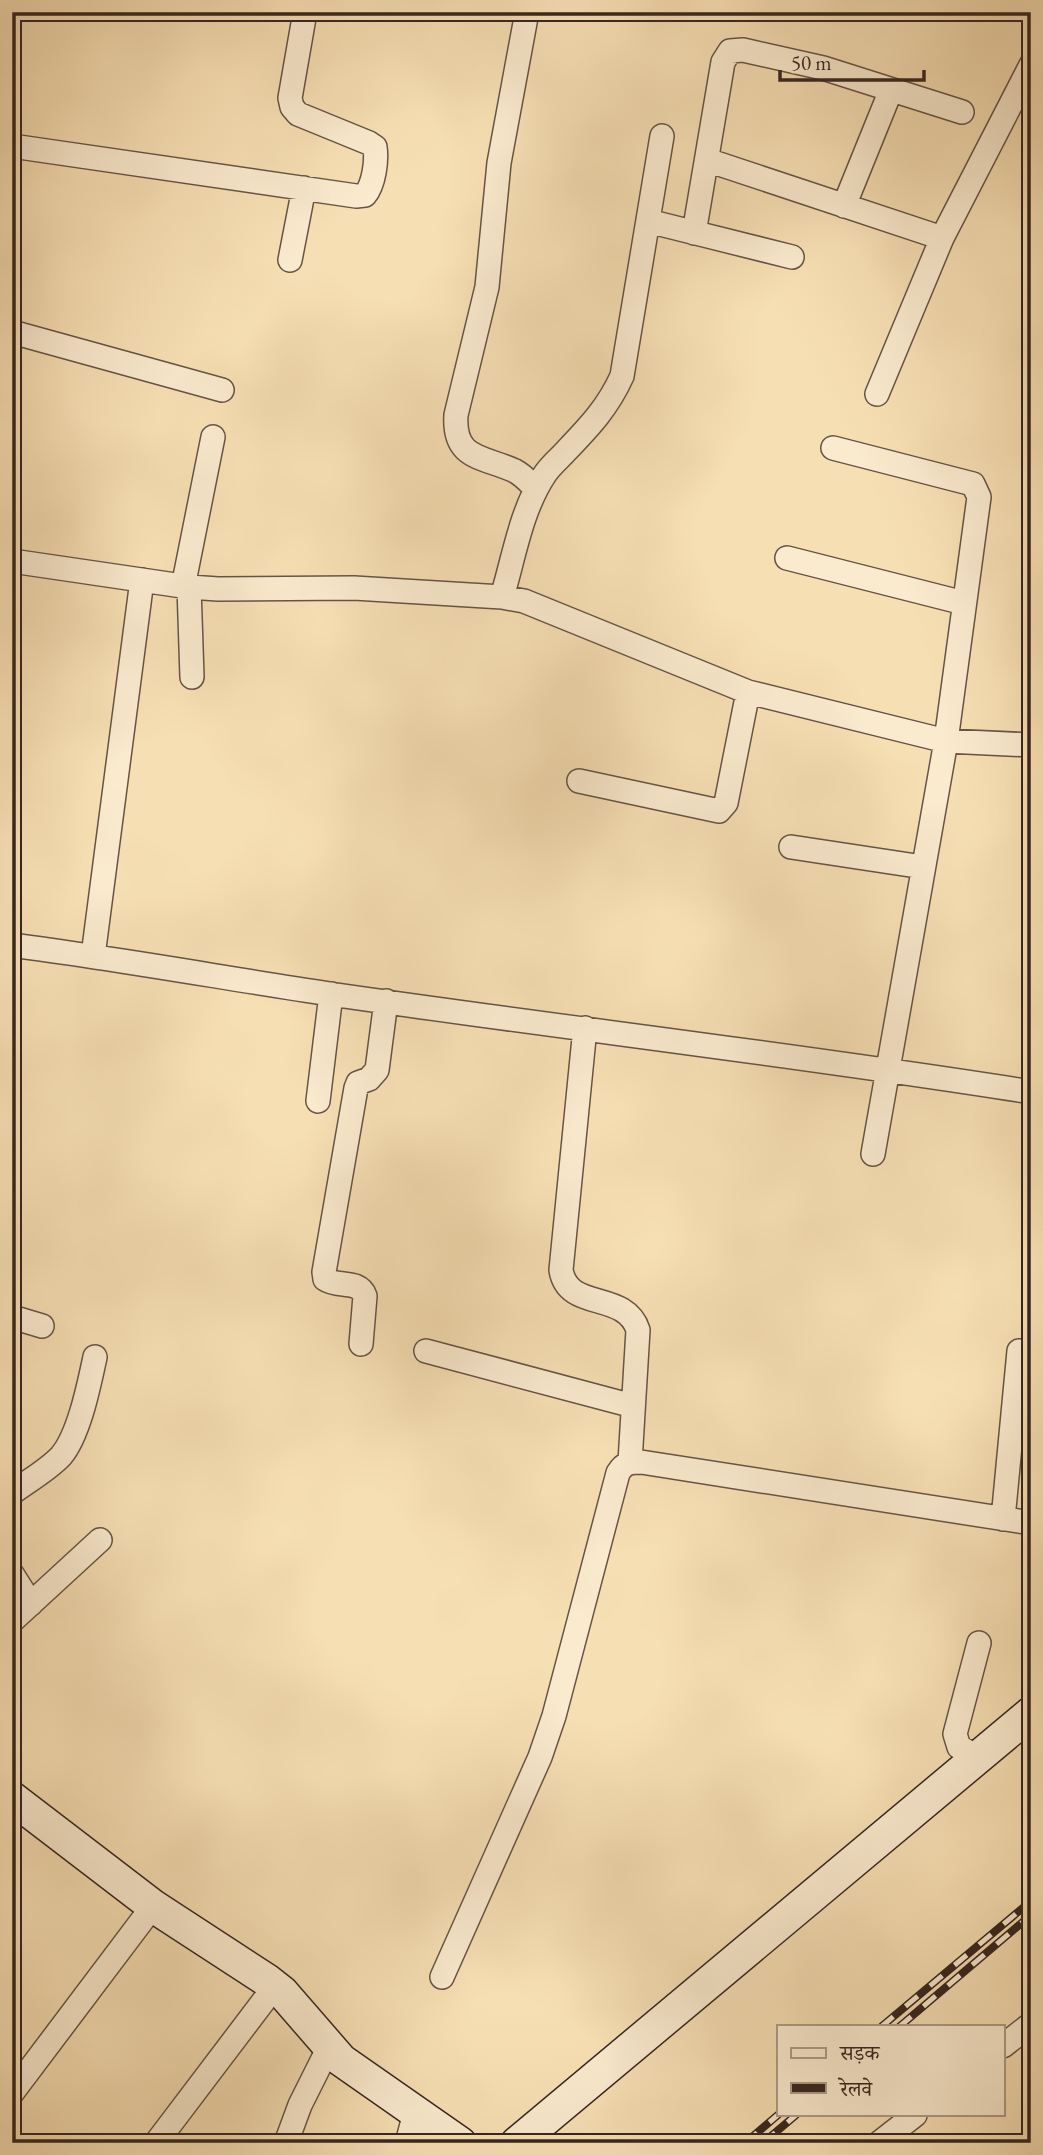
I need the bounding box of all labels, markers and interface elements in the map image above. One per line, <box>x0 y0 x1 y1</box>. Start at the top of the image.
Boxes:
scale bar <box>780 38 924 82</box>
text: 50 m <box>791 49 832 76</box>
legend <box>777 2025 1004 2116</box>
text: सड़क <box>839 2039 880 2066</box>
text: रेलवे <box>837 2075 874 2102</box>

